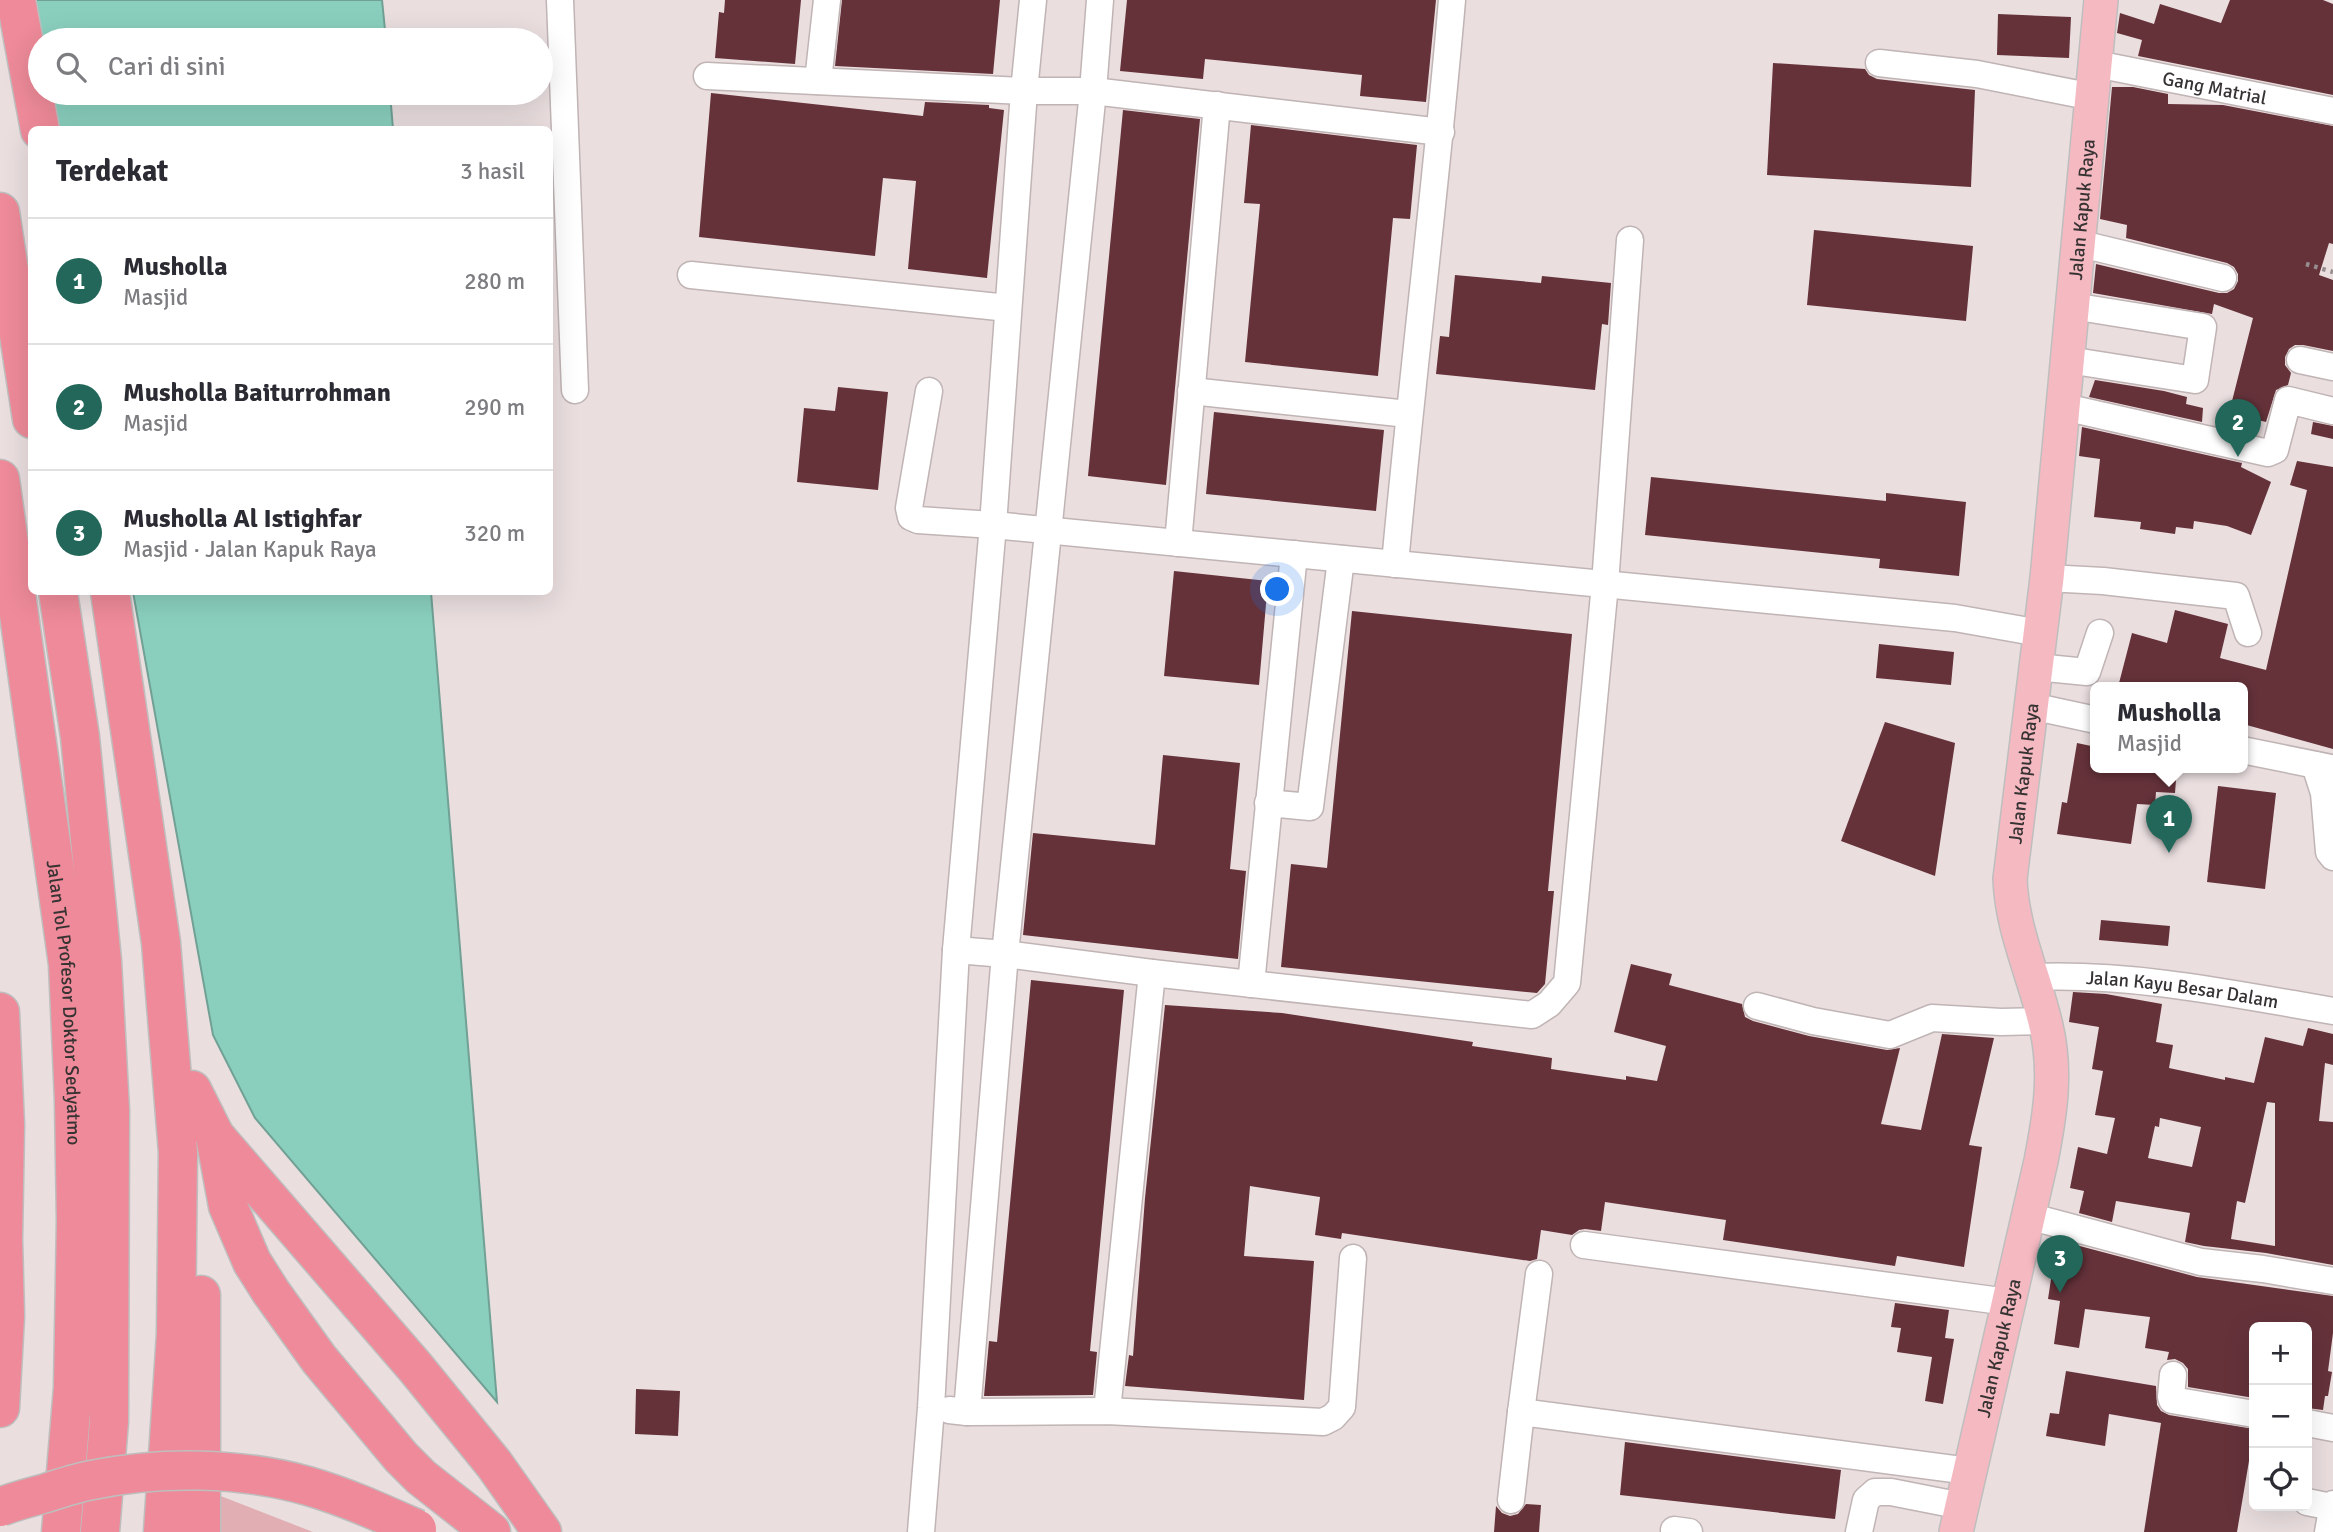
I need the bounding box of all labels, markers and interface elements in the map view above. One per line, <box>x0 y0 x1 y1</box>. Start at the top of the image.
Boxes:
search box <box>28 28 553 105</box>
icon: search <box>52 48 90 86</box>
text: Cari di sini <box>108 51 226 83</box>
street label: Gang Matrial <box>2160 66 2269 111</box>
street label: Jalan Kapuk Raya <box>2064 138 2101 281</box>
text: Terdekat <box>56 153 168 190</box>
text: 3 hasil <box>460 157 525 186</box>
text: Musholla <box>123 251 228 283</box>
text: 1 <box>73 267 85 296</box>
text: 280 m <box>464 267 525 296</box>
text: Masjid <box>123 283 188 312</box>
text: Musholla Baiturrohman <box>123 377 391 409</box>
text: 2 <box>73 393 85 422</box>
text: 290 m <box>464 393 525 422</box>
pin: 2 <box>2215 399 2261 457</box>
text: Masjid <box>123 409 188 438</box>
text: Musholla Al Istighfar <box>123 503 362 535</box>
text: 3 <box>73 519 85 548</box>
text: 320 m <box>464 519 525 548</box>
text: Masjid · Jalan Kapuk Raya <box>123 535 377 564</box>
your location <box>1260 572 1294 606</box>
popup <box>2090 682 2248 773</box>
text: Musholla <box>2117 697 2221 729</box>
street label: Jalan Kapuk Raya <box>2003 702 2045 845</box>
text: Masjid <box>2117 729 2182 758</box>
pin: 1 <box>2146 795 2192 853</box>
street label: Jalan Tol Profesor Doktor Sedyatmo <box>41 859 86 1146</box>
street label: Jalan Kayu Besar Dalam <box>2085 966 2280 1014</box>
pin: 3 <box>2037 1235 2083 1293</box>
street label: Jalan Kapuk Raya <box>1972 1276 2027 1420</box>
map controls <box>2249 1322 2312 1511</box>
button: + <box>2249 1322 2312 1385</box>
button: − <box>2249 1385 2312 1448</box>
button: locate <box>2249 1448 2312 1511</box>

